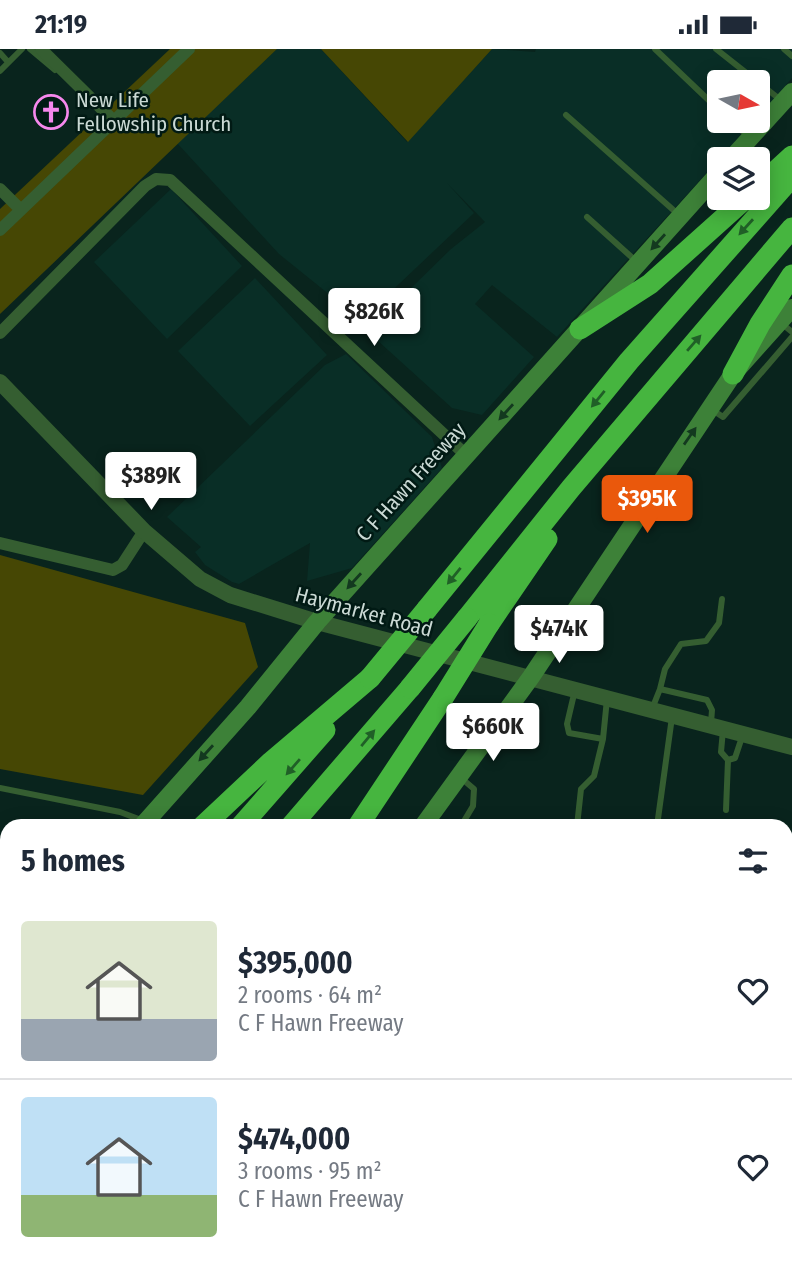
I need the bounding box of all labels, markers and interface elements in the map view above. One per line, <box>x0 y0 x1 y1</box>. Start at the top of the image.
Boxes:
text: 21:19 <box>35 9 87 40</box>
north arrow <box>707 70 770 133</box>
map controls <box>707 70 770 210</box>
place label: New Life Fellowship Church <box>76 87 231 137</box>
church icon: New Life Fellowship Church <box>32 93 70 131</box>
button: layers <box>707 147 770 210</box>
one-way arrow <box>738 218 754 236</box>
one-way arrow <box>650 233 666 251</box>
pin: $826K <box>325 289 423 348</box>
text: $826K <box>344 297 404 325</box>
one-way arrow <box>686 334 701 351</box>
one-way arrow <box>590 390 605 408</box>
one-way arrow <box>499 403 515 420</box>
street label: C F Hawn Freeway <box>351 417 472 547</box>
one-way arrow <box>683 427 697 445</box>
pin: $389K <box>102 453 200 512</box>
text: $389K <box>121 461 181 489</box>
pin: $395K <box>598 475 696 535</box>
text: $395K <box>618 484 676 512</box>
one-way arrow <box>447 567 462 584</box>
one-way arrow <box>346 572 362 590</box>
street label: Haymarket Road <box>292 581 436 643</box>
pin: $474K <box>510 605 608 665</box>
text: $474K <box>530 614 588 642</box>
pin: $660K <box>444 703 542 763</box>
text: $660K <box>462 712 524 740</box>
one-way arrow <box>360 729 375 746</box>
one-way arrow <box>199 745 214 762</box>
one-way arrow <box>286 758 301 775</box>
icon: filters <box>734 842 772 880</box>
text: 5 homes <box>21 843 125 879</box>
text: $395,000 <box>238 945 353 981</box>
icon: home <box>77 949 161 1033</box>
icon: heart <box>734 972 772 1010</box>
text: 2 rooms · 64 m² <box>238 981 382 1009</box>
text: C F Hawn Freeway <box>238 1009 404 1037</box>
text: $474,000 <box>238 1121 351 1157</box>
icon: home <box>77 1125 161 1209</box>
icon: heart <box>734 1148 772 1186</box>
text: 3 rooms · 95 m² <box>238 1157 382 1185</box>
text: C F Hawn Freeway <box>238 1185 404 1213</box>

